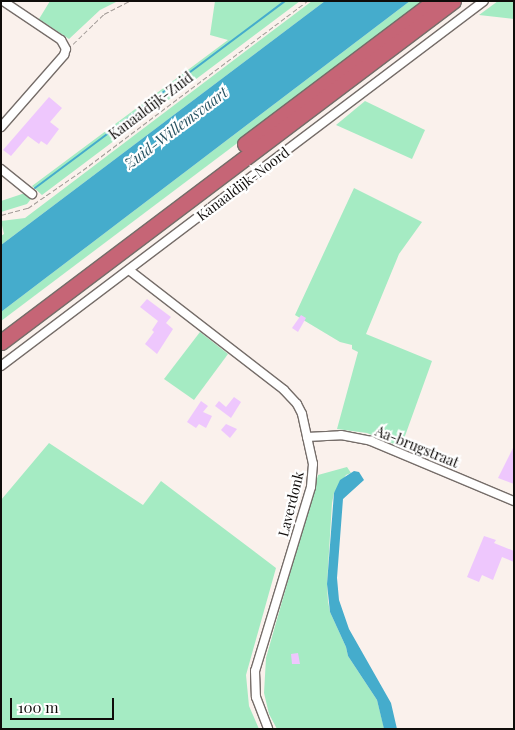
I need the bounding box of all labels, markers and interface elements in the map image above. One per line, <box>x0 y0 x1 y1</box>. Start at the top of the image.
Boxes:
street label: Kanaaldijk-Zuid <box>106 69 196 143</box>
water label: Zuid-Willemsvaart <box>121 83 231 173</box>
street label: Kanaaldijk-Noord <box>193 144 293 224</box>
street label: Aa-brugstraat <box>373 423 461 471</box>
street label: Laverdonk <box>275 470 307 538</box>
scale bar <box>12 688 116 720</box>
text: 100 m <box>18 697 59 717</box>

